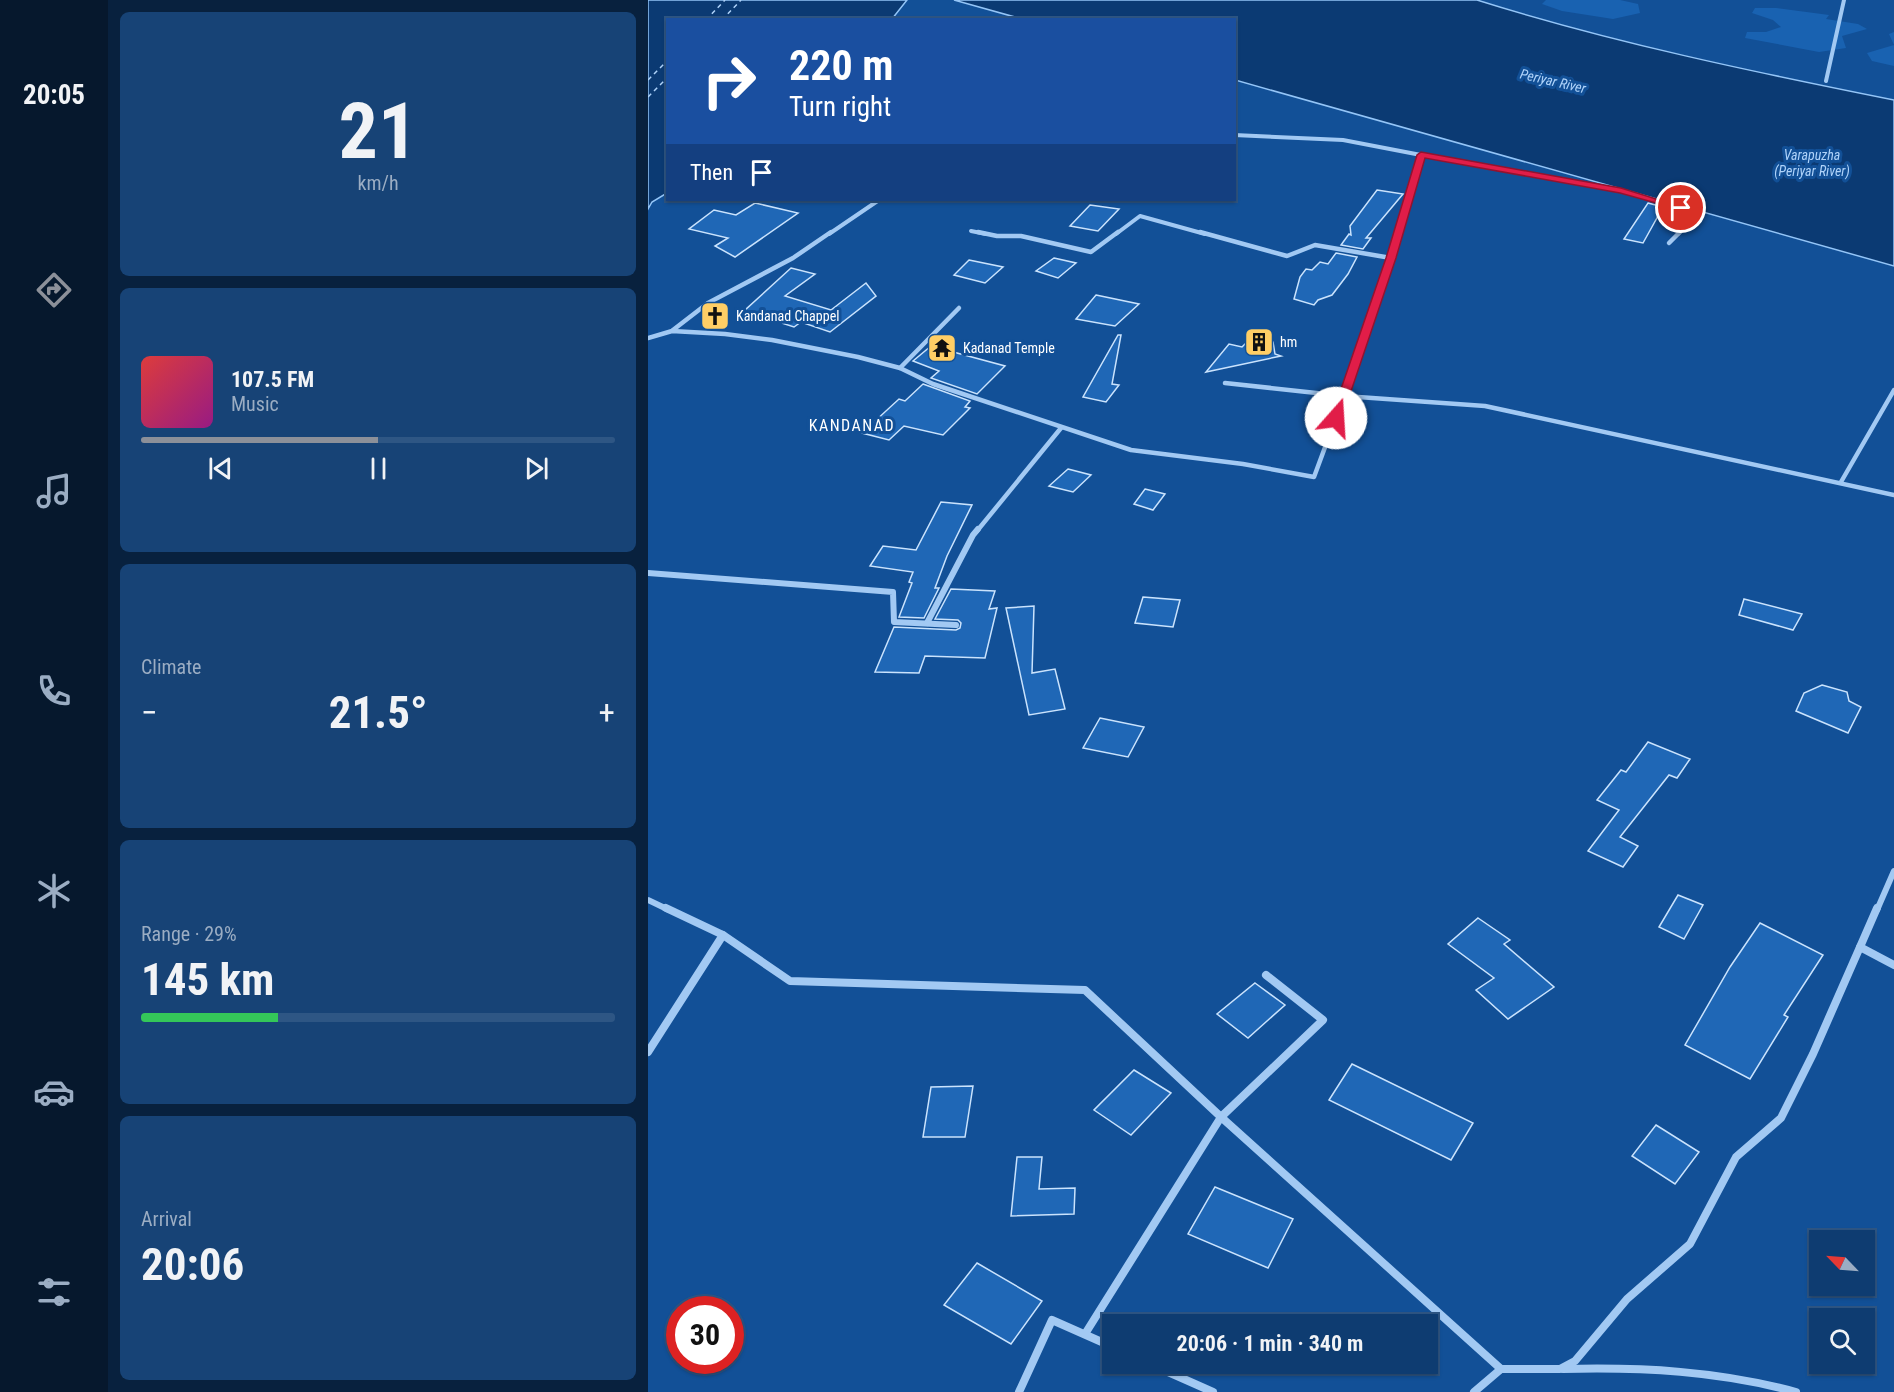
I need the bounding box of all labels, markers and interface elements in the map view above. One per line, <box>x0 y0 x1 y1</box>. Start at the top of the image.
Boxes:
text: 220 m <box>789 41 894 90</box>
icon: right <box>690 42 768 120</box>
water label: Periyar River <box>1519 66 1588 97</box>
text: 20:05 <box>23 79 85 111</box>
text: 21 <box>339 86 417 177</box>
text: Turn right <box>789 91 891 123</box>
water label: Varapuzha (Periyar River) <box>1774 147 1850 180</box>
icon: arrive <box>745 156 778 189</box>
text: Then <box>690 160 733 185</box>
text: km/h <box>357 171 399 195</box>
pin <box>1655 182 1706 233</box>
icon: arrive <box>1664 191 1697 224</box>
icon: directions <box>33 269 75 311</box>
church icon: Kandanad Chappel <box>699 300 731 332</box>
place label: Kandanad Chappel <box>736 308 839 324</box>
building icon: hm <box>1243 326 1275 358</box>
temple icon: Kadanad Temple <box>926 332 958 364</box>
place label: hm <box>1280 334 1297 350</box>
place label: Kadanad Temple <box>963 340 1055 356</box>
text: 107.5 FM <box>231 367 314 392</box>
position arrow <box>1304 386 1368 450</box>
text: Music <box>231 392 279 416</box>
district label: KANDANAD <box>809 416 895 435</box>
icon: previous <box>204 452 237 485</box>
icon: pause <box>362 452 395 485</box>
icon: next <box>520 452 553 485</box>
icon: music <box>33 470 75 512</box>
text: Climate <box>141 655 201 679</box>
icon: phone <box>33 670 75 712</box>
text: 21.5° <box>329 686 427 739</box>
text: − <box>141 693 158 732</box>
text: + <box>599 693 615 732</box>
icon: climate <box>33 870 75 912</box>
text: Range · 29% <box>141 922 237 946</box>
text: 145 km <box>141 953 274 1006</box>
icon: car <box>33 1071 75 1113</box>
text: Arrival <box>141 1207 192 1231</box>
north arrow <box>1809 1230 1875 1296</box>
map controls <box>1809 1230 1875 1374</box>
text: 20:06 <box>141 1238 244 1291</box>
icon: filters <box>33 1271 75 1313</box>
speed limit sign: 30 <box>666 1296 744 1374</box>
button: search <box>1809 1308 1875 1374</box>
text: 20:06 · 1 min · 340 m <box>1177 1331 1363 1356</box>

